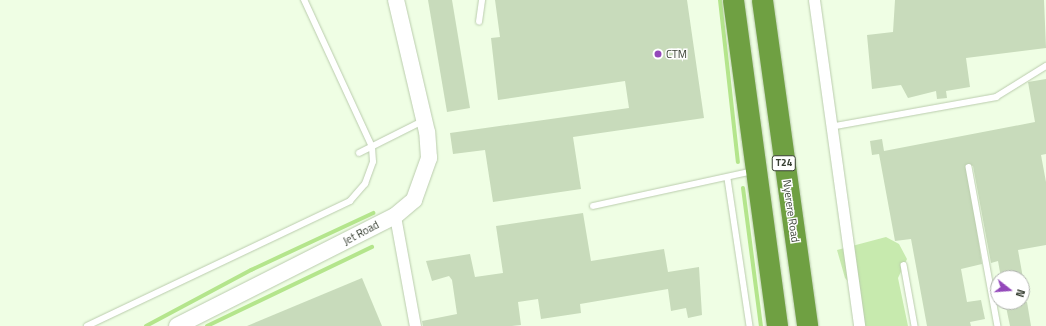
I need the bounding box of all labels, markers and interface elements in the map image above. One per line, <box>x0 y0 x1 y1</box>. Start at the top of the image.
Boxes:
place label: CTM <box>666 47 687 61</box>
marker: CTM <box>653 49 663 59</box>
road number: T24 <box>771 155 797 171</box>
street label: Nyerere Road <box>780 179 802 243</box>
street label: Jet Road <box>341 218 381 248</box>
north arrow <box>990 270 1030 310</box>
text: N <box>1012 287 1029 299</box>

